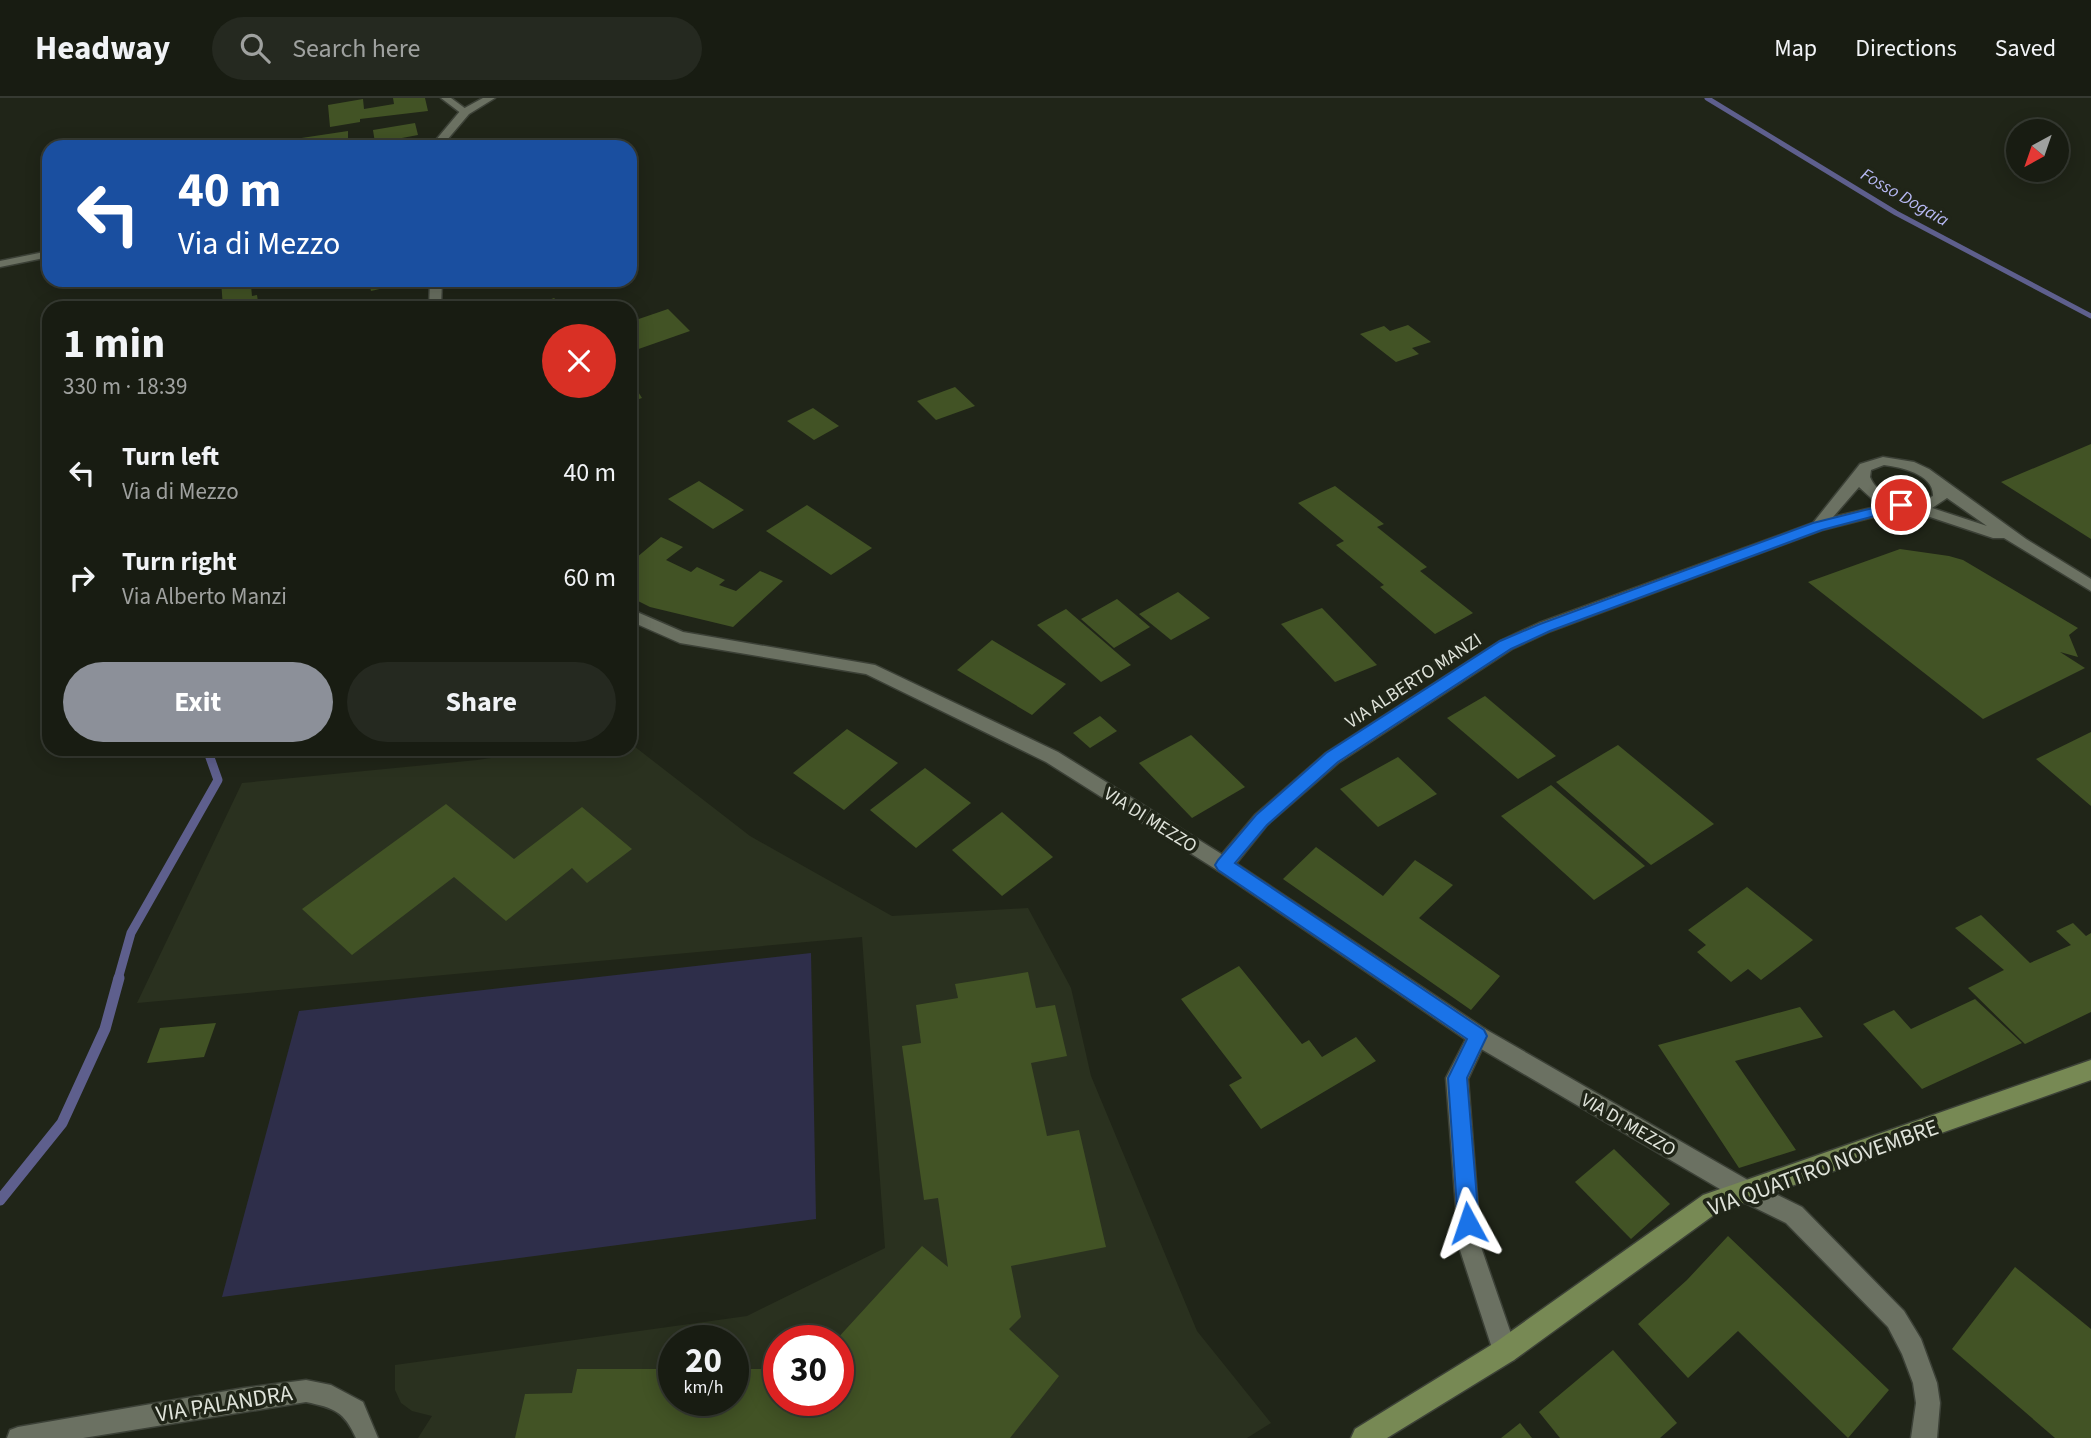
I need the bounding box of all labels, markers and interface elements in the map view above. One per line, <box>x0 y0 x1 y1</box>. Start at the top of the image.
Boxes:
search box <box>212 17 702 80</box>
text: Headway <box>35 25 170 72</box>
icon: search <box>236 29 274 67</box>
text: Search here <box>292 30 420 67</box>
text: Map <box>1774 31 1817 66</box>
text: Directions <box>1855 31 1957 66</box>
text: Saved <box>1995 31 2056 66</box>
north arrow <box>2006 119 2068 182</box>
map controls <box>2006 119 2069 182</box>
text: 40 m <box>178 156 282 226</box>
water label: Fosso Dogaia <box>1856 162 1954 233</box>
icon: left <box>63 168 154 259</box>
text: Via di Mezzo <box>178 221 340 267</box>
text: 1 min <box>63 314 165 374</box>
button: close <box>542 324 616 398</box>
text: 330 m · 18:39 <box>63 370 187 403</box>
text: Turn left <box>122 438 219 475</box>
icon: left <box>63 454 101 492</box>
text: 40 m <box>563 454 616 491</box>
text: Via di Mezzo <box>122 475 239 508</box>
pin <box>1871 475 1931 535</box>
icon: arrive <box>1882 486 1920 524</box>
text: Turn right <box>122 543 237 580</box>
icon: right <box>63 559 101 597</box>
text: 60 m <box>563 559 616 596</box>
text: Via Alberto Manzi <box>122 580 287 613</box>
street label: VIA ALBERTO MANZI <box>1340 627 1487 736</box>
button: Exit <box>63 662 333 742</box>
button: Share <box>347 662 616 742</box>
street label: VIA DI MEZZO <box>1098 781 1202 860</box>
street label: VIA DI MEZZO <box>1576 1087 1681 1163</box>
street label: VIA QUATTRO NOVEMBRE <box>1703 1110 1943 1225</box>
position arrow <box>1431 1186 1505 1260</box>
speed limit sign: 30 <box>763 1325 854 1416</box>
text: 20 <box>685 1336 722 1386</box>
text: km/h <box>684 1375 723 1400</box>
street label: VIA PALANDRA <box>154 1376 295 1431</box>

